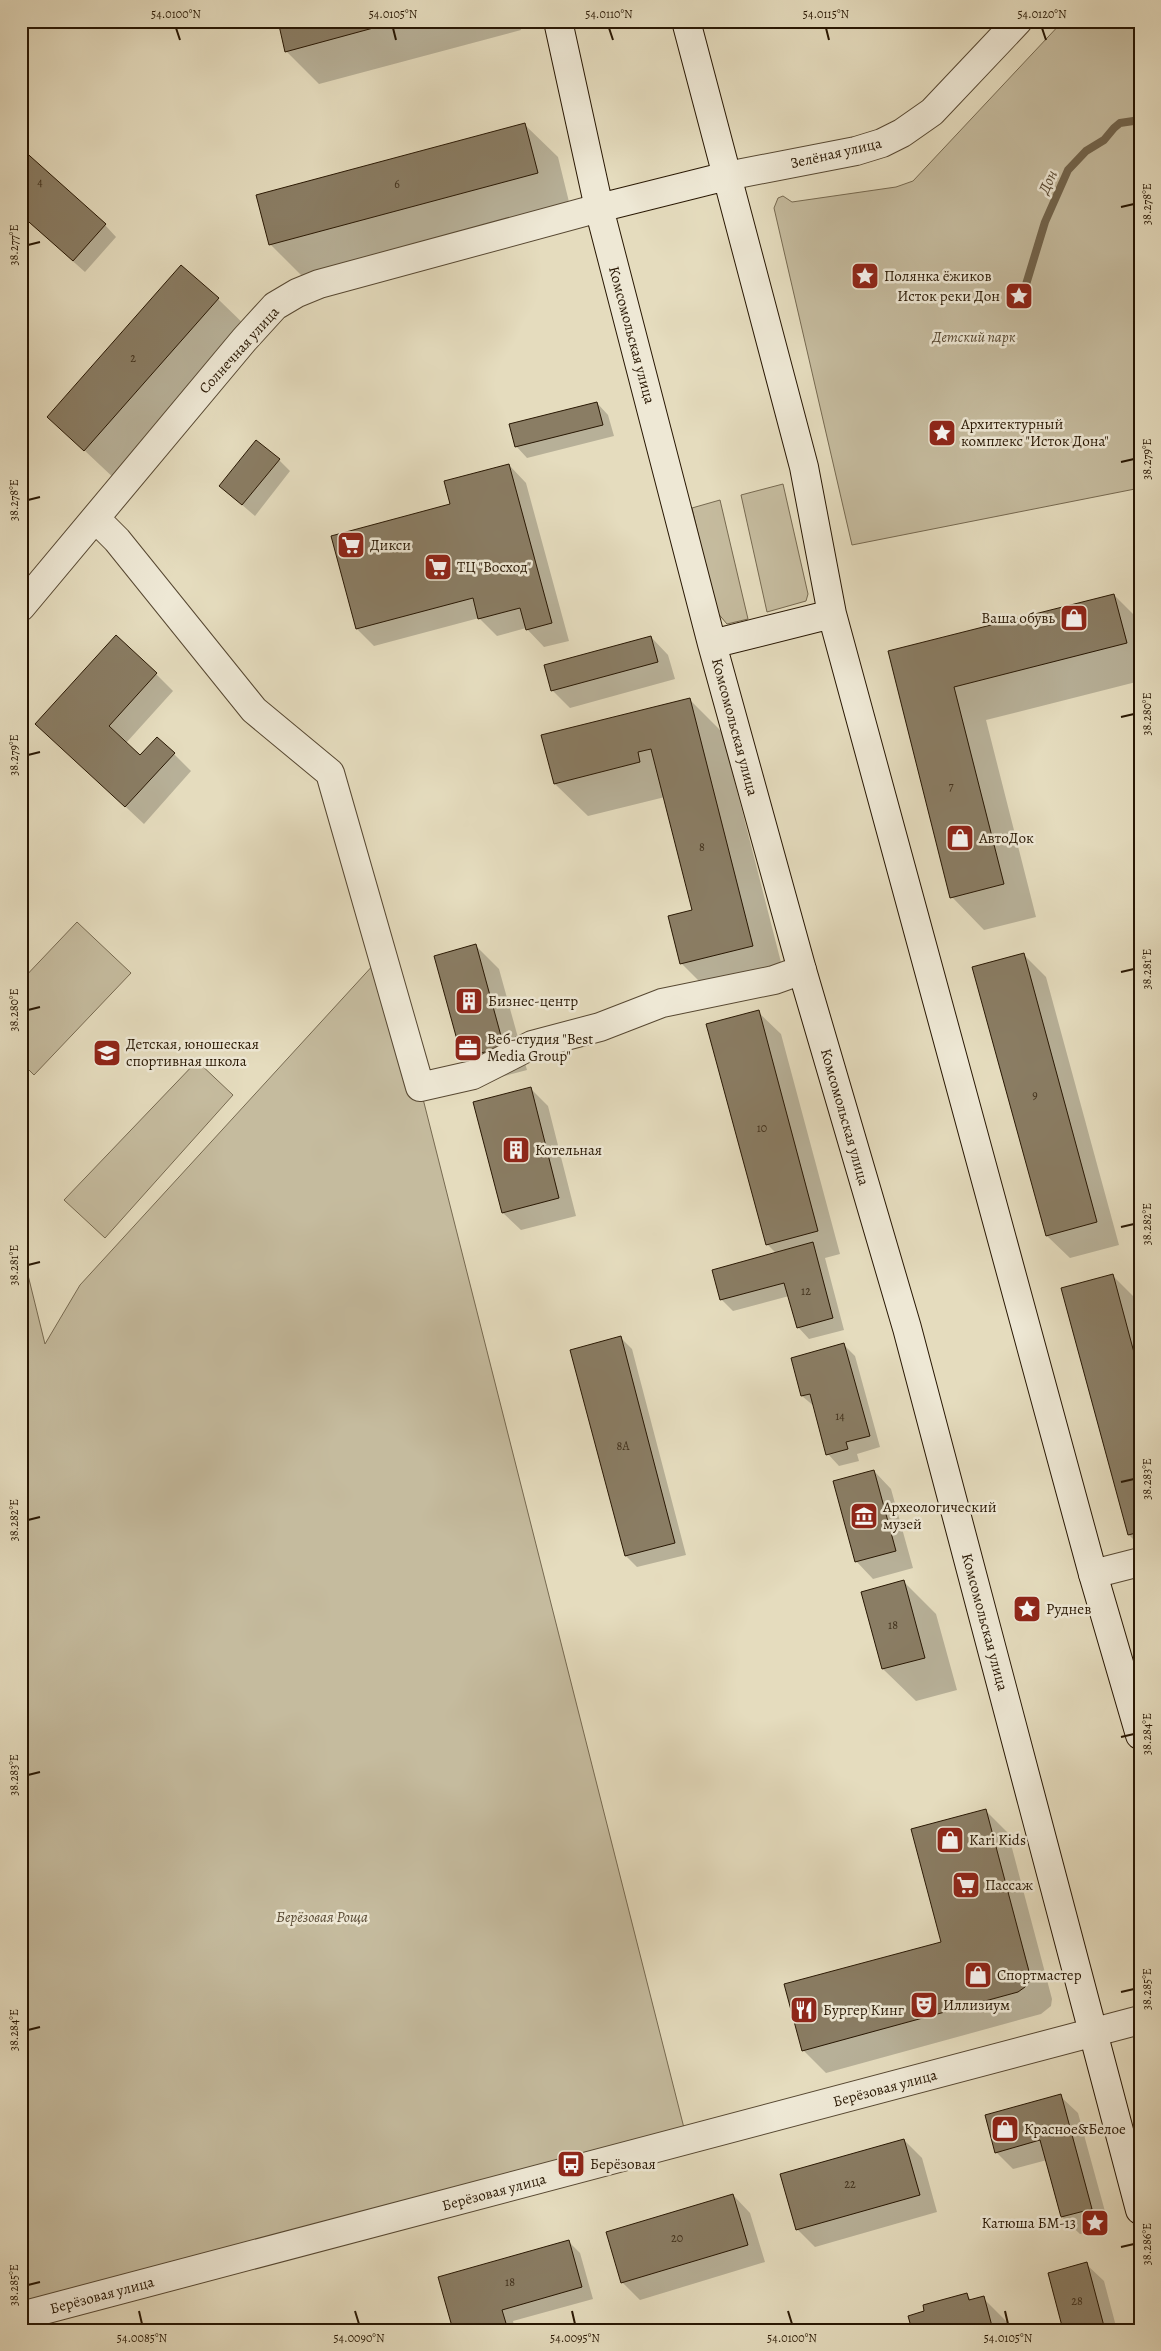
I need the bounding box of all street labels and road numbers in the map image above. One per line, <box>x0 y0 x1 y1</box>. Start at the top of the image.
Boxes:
street label: Зелёная улица <box>788 133 884 173</box>
street label: Комсомольская улица <box>604 264 660 406</box>
street label: Солнечная улица <box>194 302 284 398</box>
street label: Комсомольская улица <box>707 656 763 798</box>
street label: Комсомольская улица <box>816 1046 874 1188</box>
street label: Комсомольская улица <box>957 1551 1013 1693</box>
street label: Берёзовая улица <box>831 2064 939 2112</box>
street label: Берёзовая улица <box>440 2168 548 2216</box>
street label: Берёзовая улица <box>48 2271 156 2319</box>

